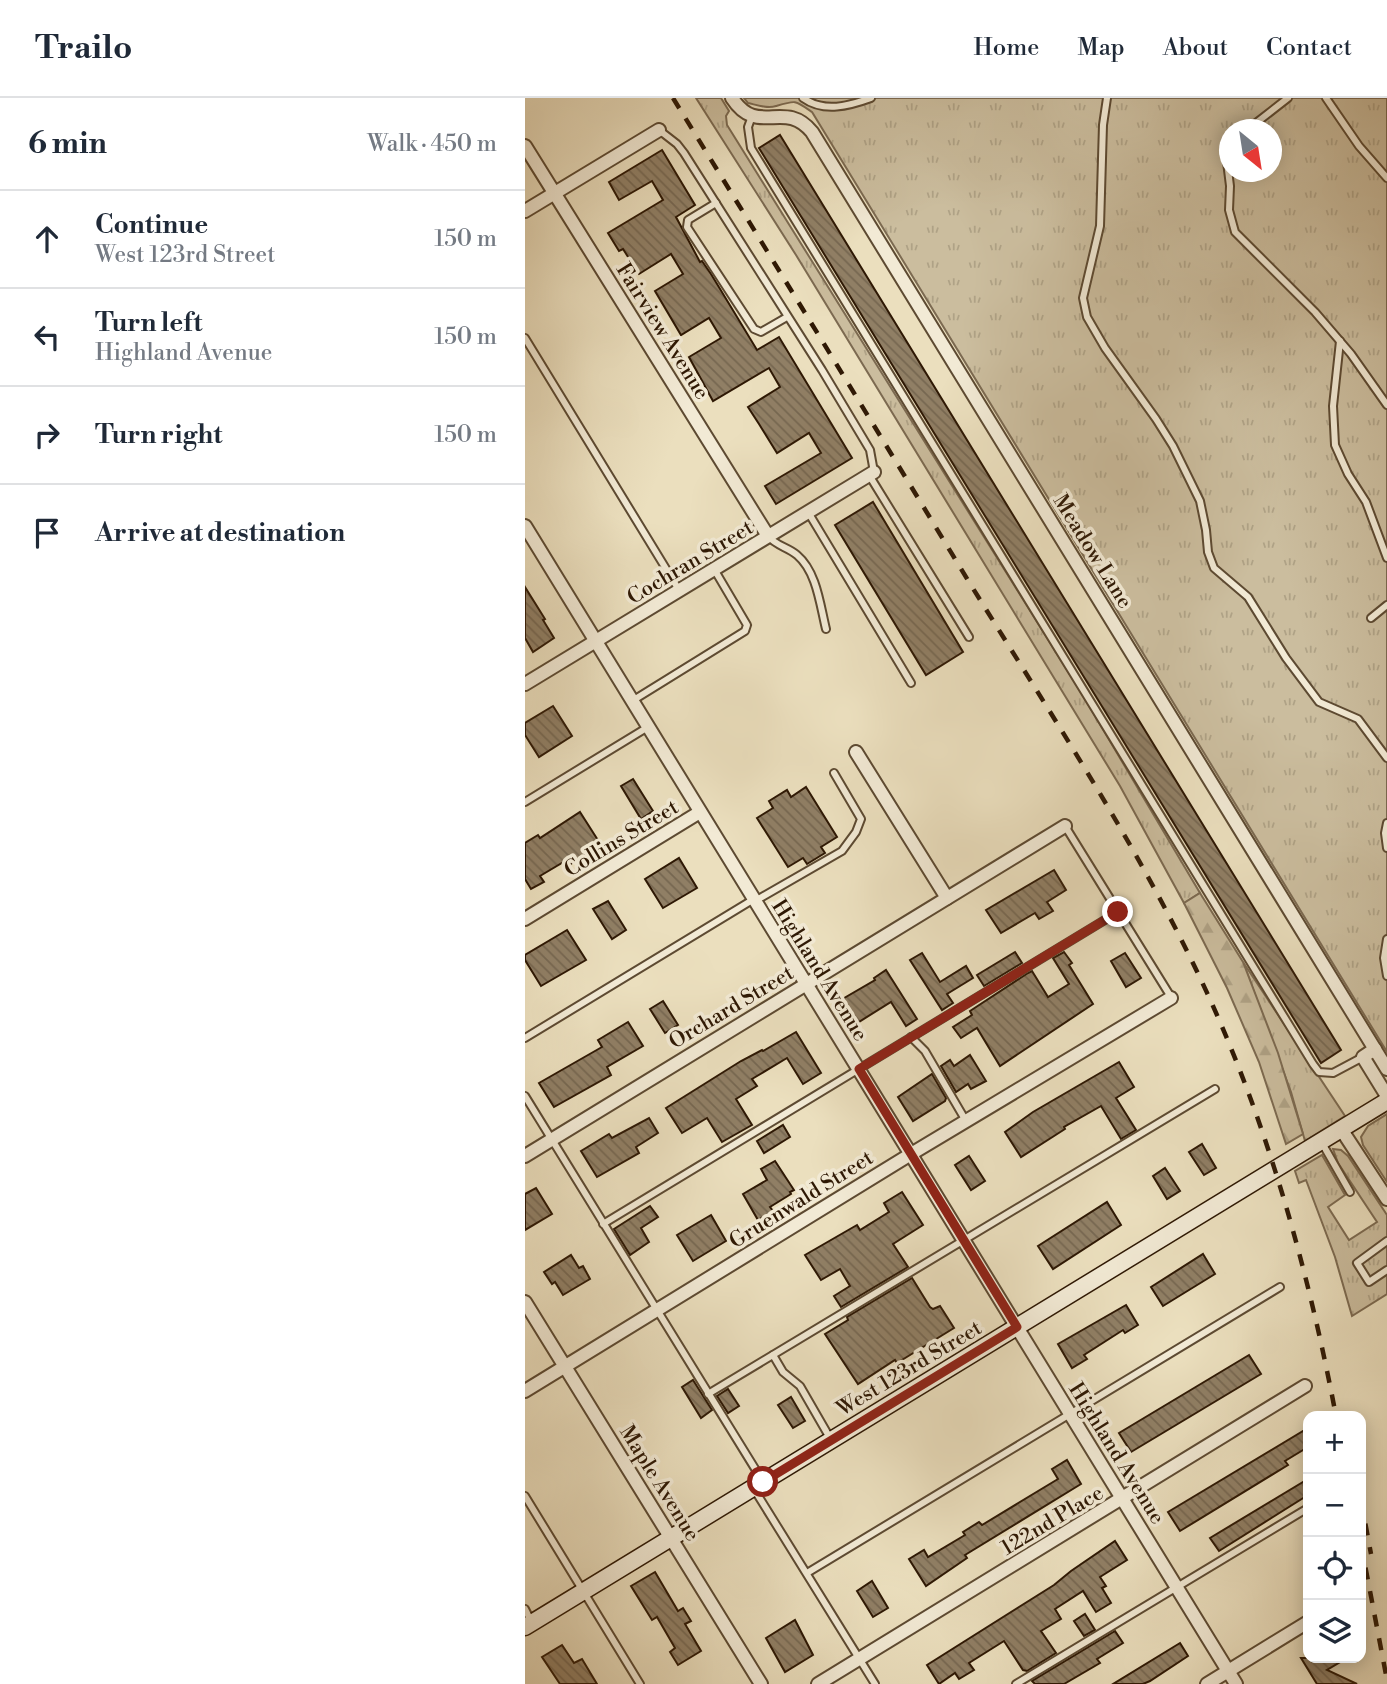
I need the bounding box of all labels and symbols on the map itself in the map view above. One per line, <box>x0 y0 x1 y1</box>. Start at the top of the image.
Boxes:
north arrow <box>1219 119 1282 182</box>
street label: Fairview Avenue <box>610 259 714 405</box>
street label: Meadow Lane <box>1047 490 1138 613</box>
street label: Cochran Street <box>623 515 759 611</box>
street label: Collins Street <box>560 794 684 883</box>
street label: Highland Avenue <box>765 895 873 1046</box>
route end <box>1102 896 1133 927</box>
street label: Orchard Street <box>664 960 799 1055</box>
street label: Gruenwald Street <box>725 1145 879 1255</box>
street label: West 123rd Street <box>831 1315 987 1423</box>
street label: Highland Avenue <box>1062 1378 1170 1529</box>
street label: Maple Avenue <box>613 1421 705 1546</box>
route start <box>747 1466 778 1497</box>
street label: 122nd Place <box>997 1480 1108 1562</box>

